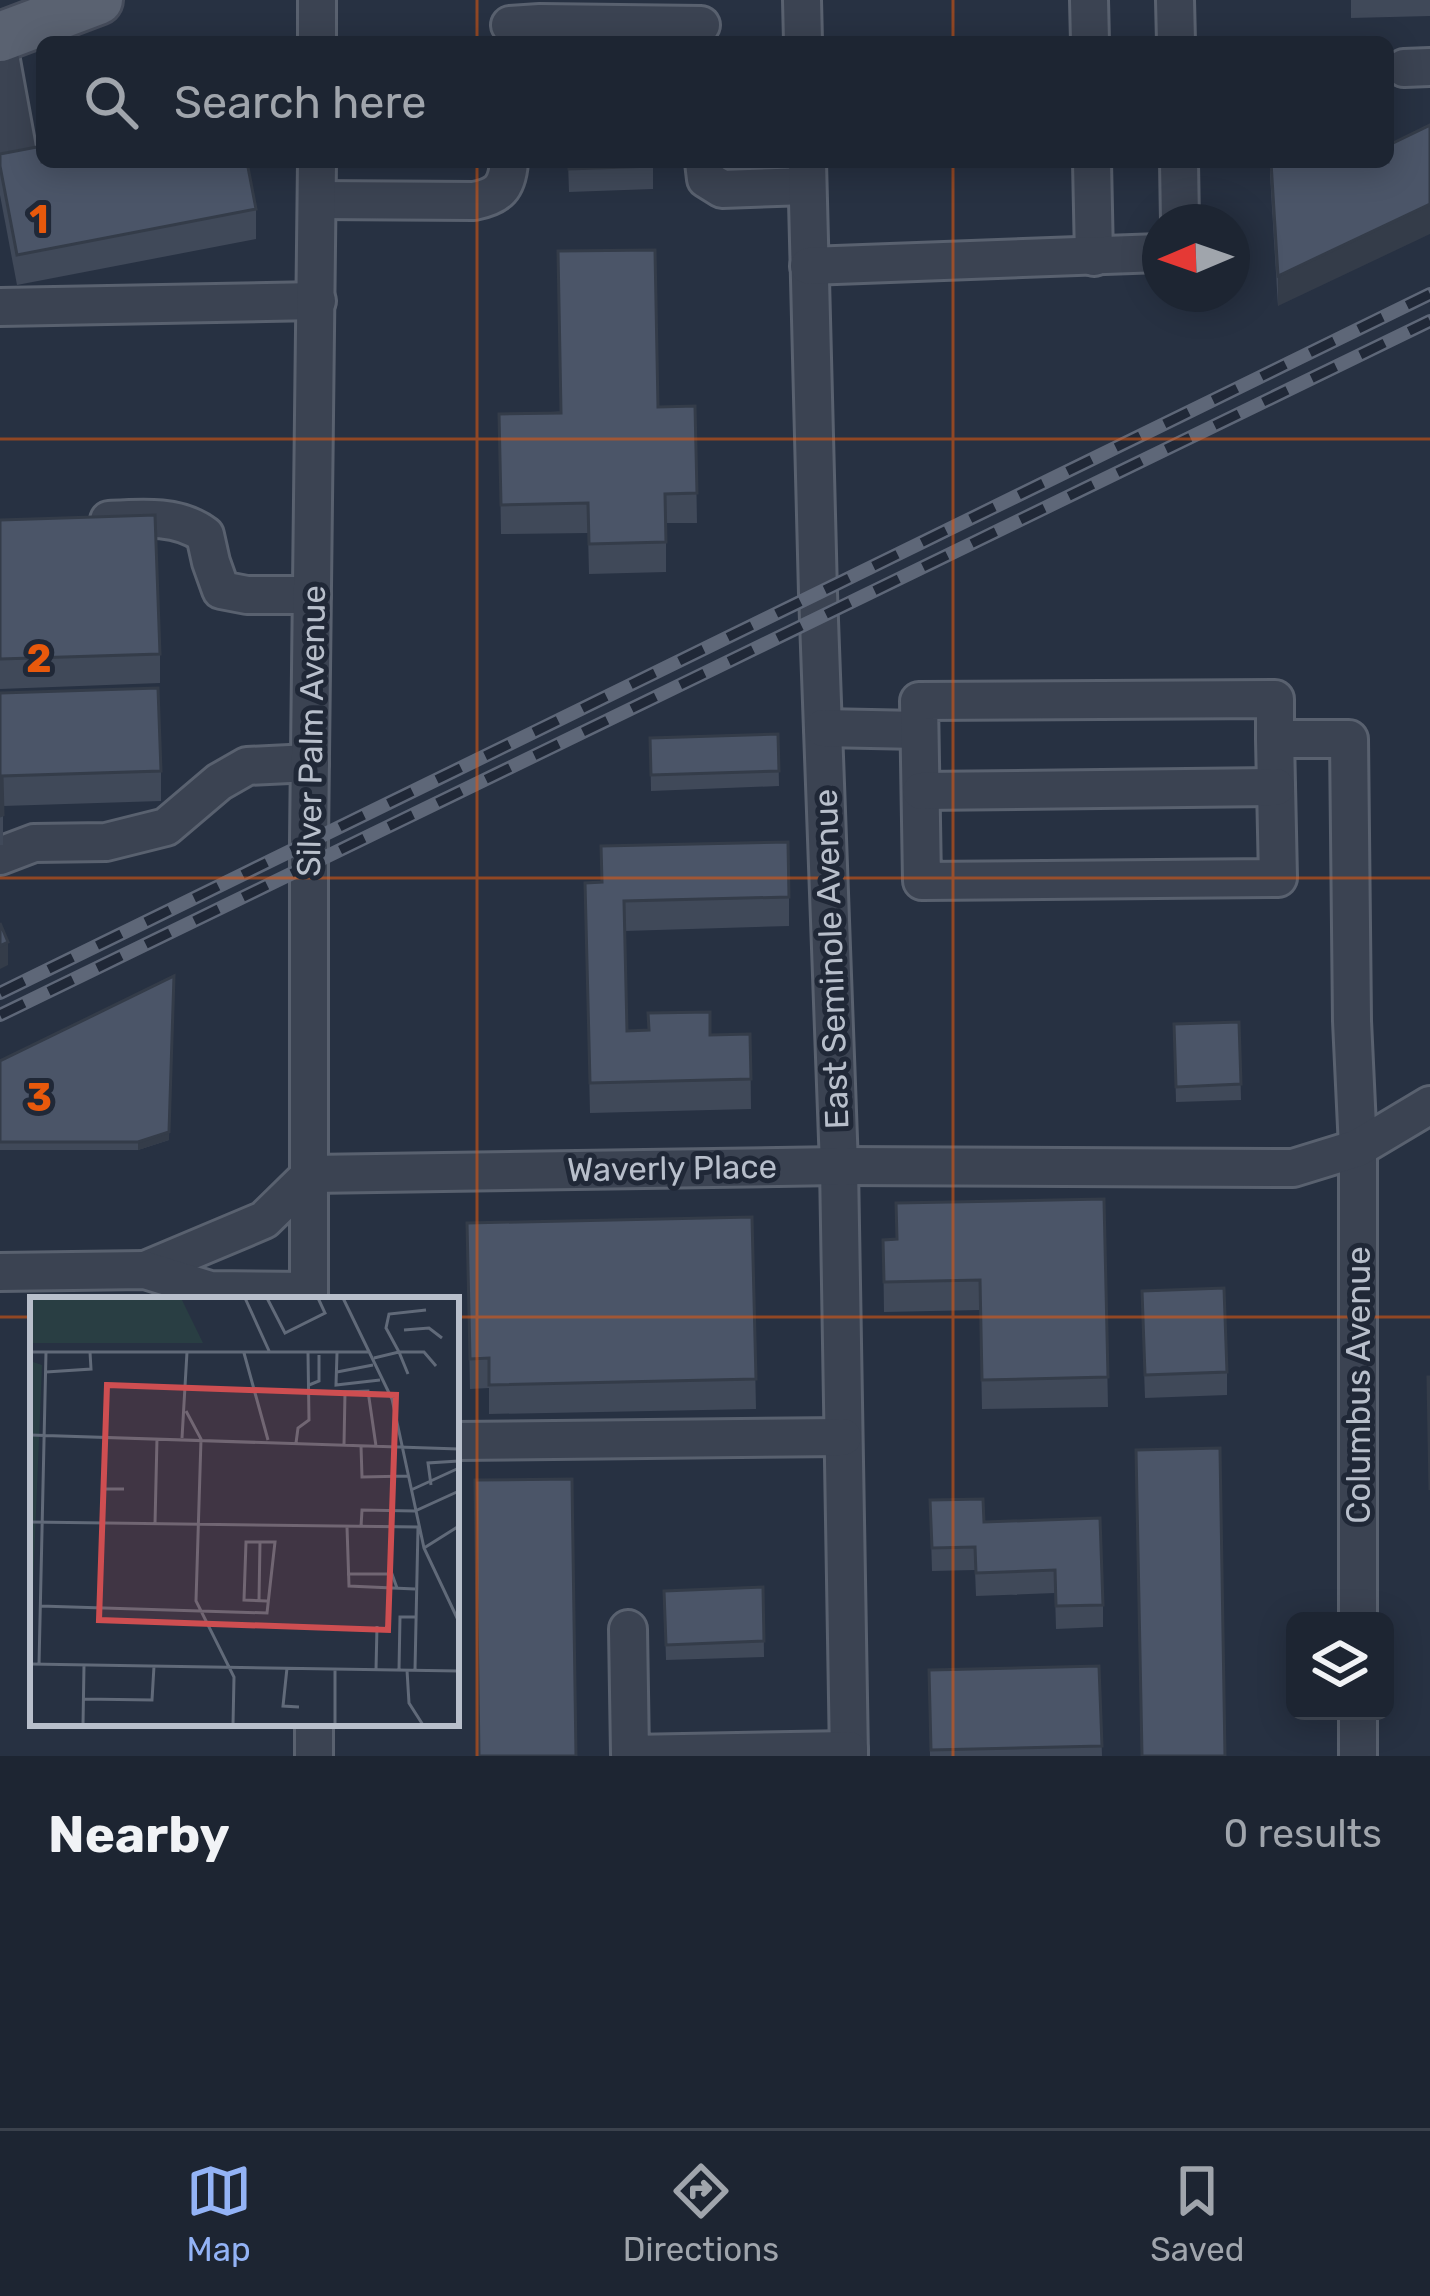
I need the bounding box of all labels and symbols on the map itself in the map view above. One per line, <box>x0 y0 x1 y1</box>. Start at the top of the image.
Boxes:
text: 1 <box>29 197 49 243</box>
north arrow <box>1142 204 1250 312</box>
street label: Silver Palm Avenue <box>289 585 333 877</box>
text: 2 <box>26 636 52 682</box>
street label: East Seminole Avenue <box>806 788 856 1130</box>
text: 3 <box>26 1075 52 1121</box>
street label: Waverly Place <box>567 1147 777 1189</box>
street label: Columbus Avenue <box>1339 1246 1378 1524</box>
inset map <box>30 1297 459 1726</box>

